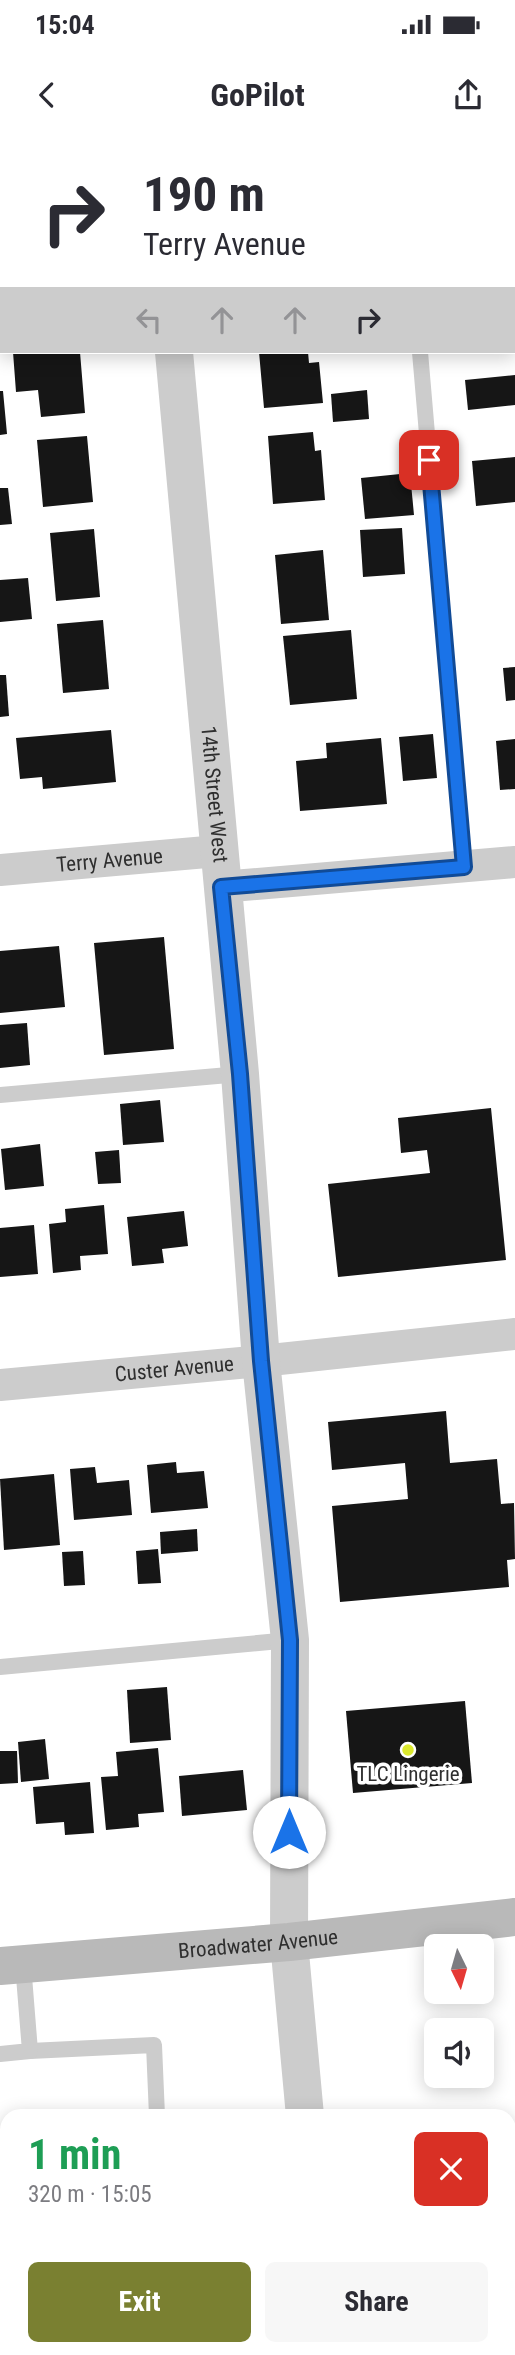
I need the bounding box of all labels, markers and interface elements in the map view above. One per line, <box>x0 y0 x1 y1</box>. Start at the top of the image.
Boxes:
text: 15:04 <box>35 10 95 40</box>
icon: back <box>28 76 66 114</box>
text: GoPilot <box>210 76 305 114</box>
icon: share <box>449 76 487 114</box>
text: 190 m <box>143 166 265 223</box>
icon: right <box>28 168 119 259</box>
text: Terry Avenue <box>143 225 306 263</box>
icon: left <box>130 301 168 339</box>
icon: ahead <box>203 301 241 339</box>
icon: ahead <box>276 301 314 339</box>
icon: right <box>349 301 387 339</box>
pin <box>399 430 459 490</box>
icon: arrive <box>410 441 448 479</box>
street label: 14th Street West <box>196 725 233 864</box>
street label: Terry Avenue <box>55 844 164 877</box>
street label: Custer Avenue <box>114 1352 235 1386</box>
marker: TLC Lingerie <box>400 1742 416 1758</box>
place label: TLC Lingerie <box>356 1762 460 1786</box>
position arrow <box>252 1795 326 1869</box>
street label: Broadwater Avenue <box>177 1925 339 1963</box>
north arrow <box>424 1934 494 2004</box>
map controls <box>424 1934 494 2088</box>
button: sound <box>424 2018 494 2088</box>
text: 1 min <box>28 2130 121 2179</box>
button: close <box>414 2132 488 2206</box>
text: 320 m · 15:05 <box>28 2181 152 2208</box>
button: Exit <box>28 2262 251 2342</box>
button: Share <box>265 2262 488 2342</box>

